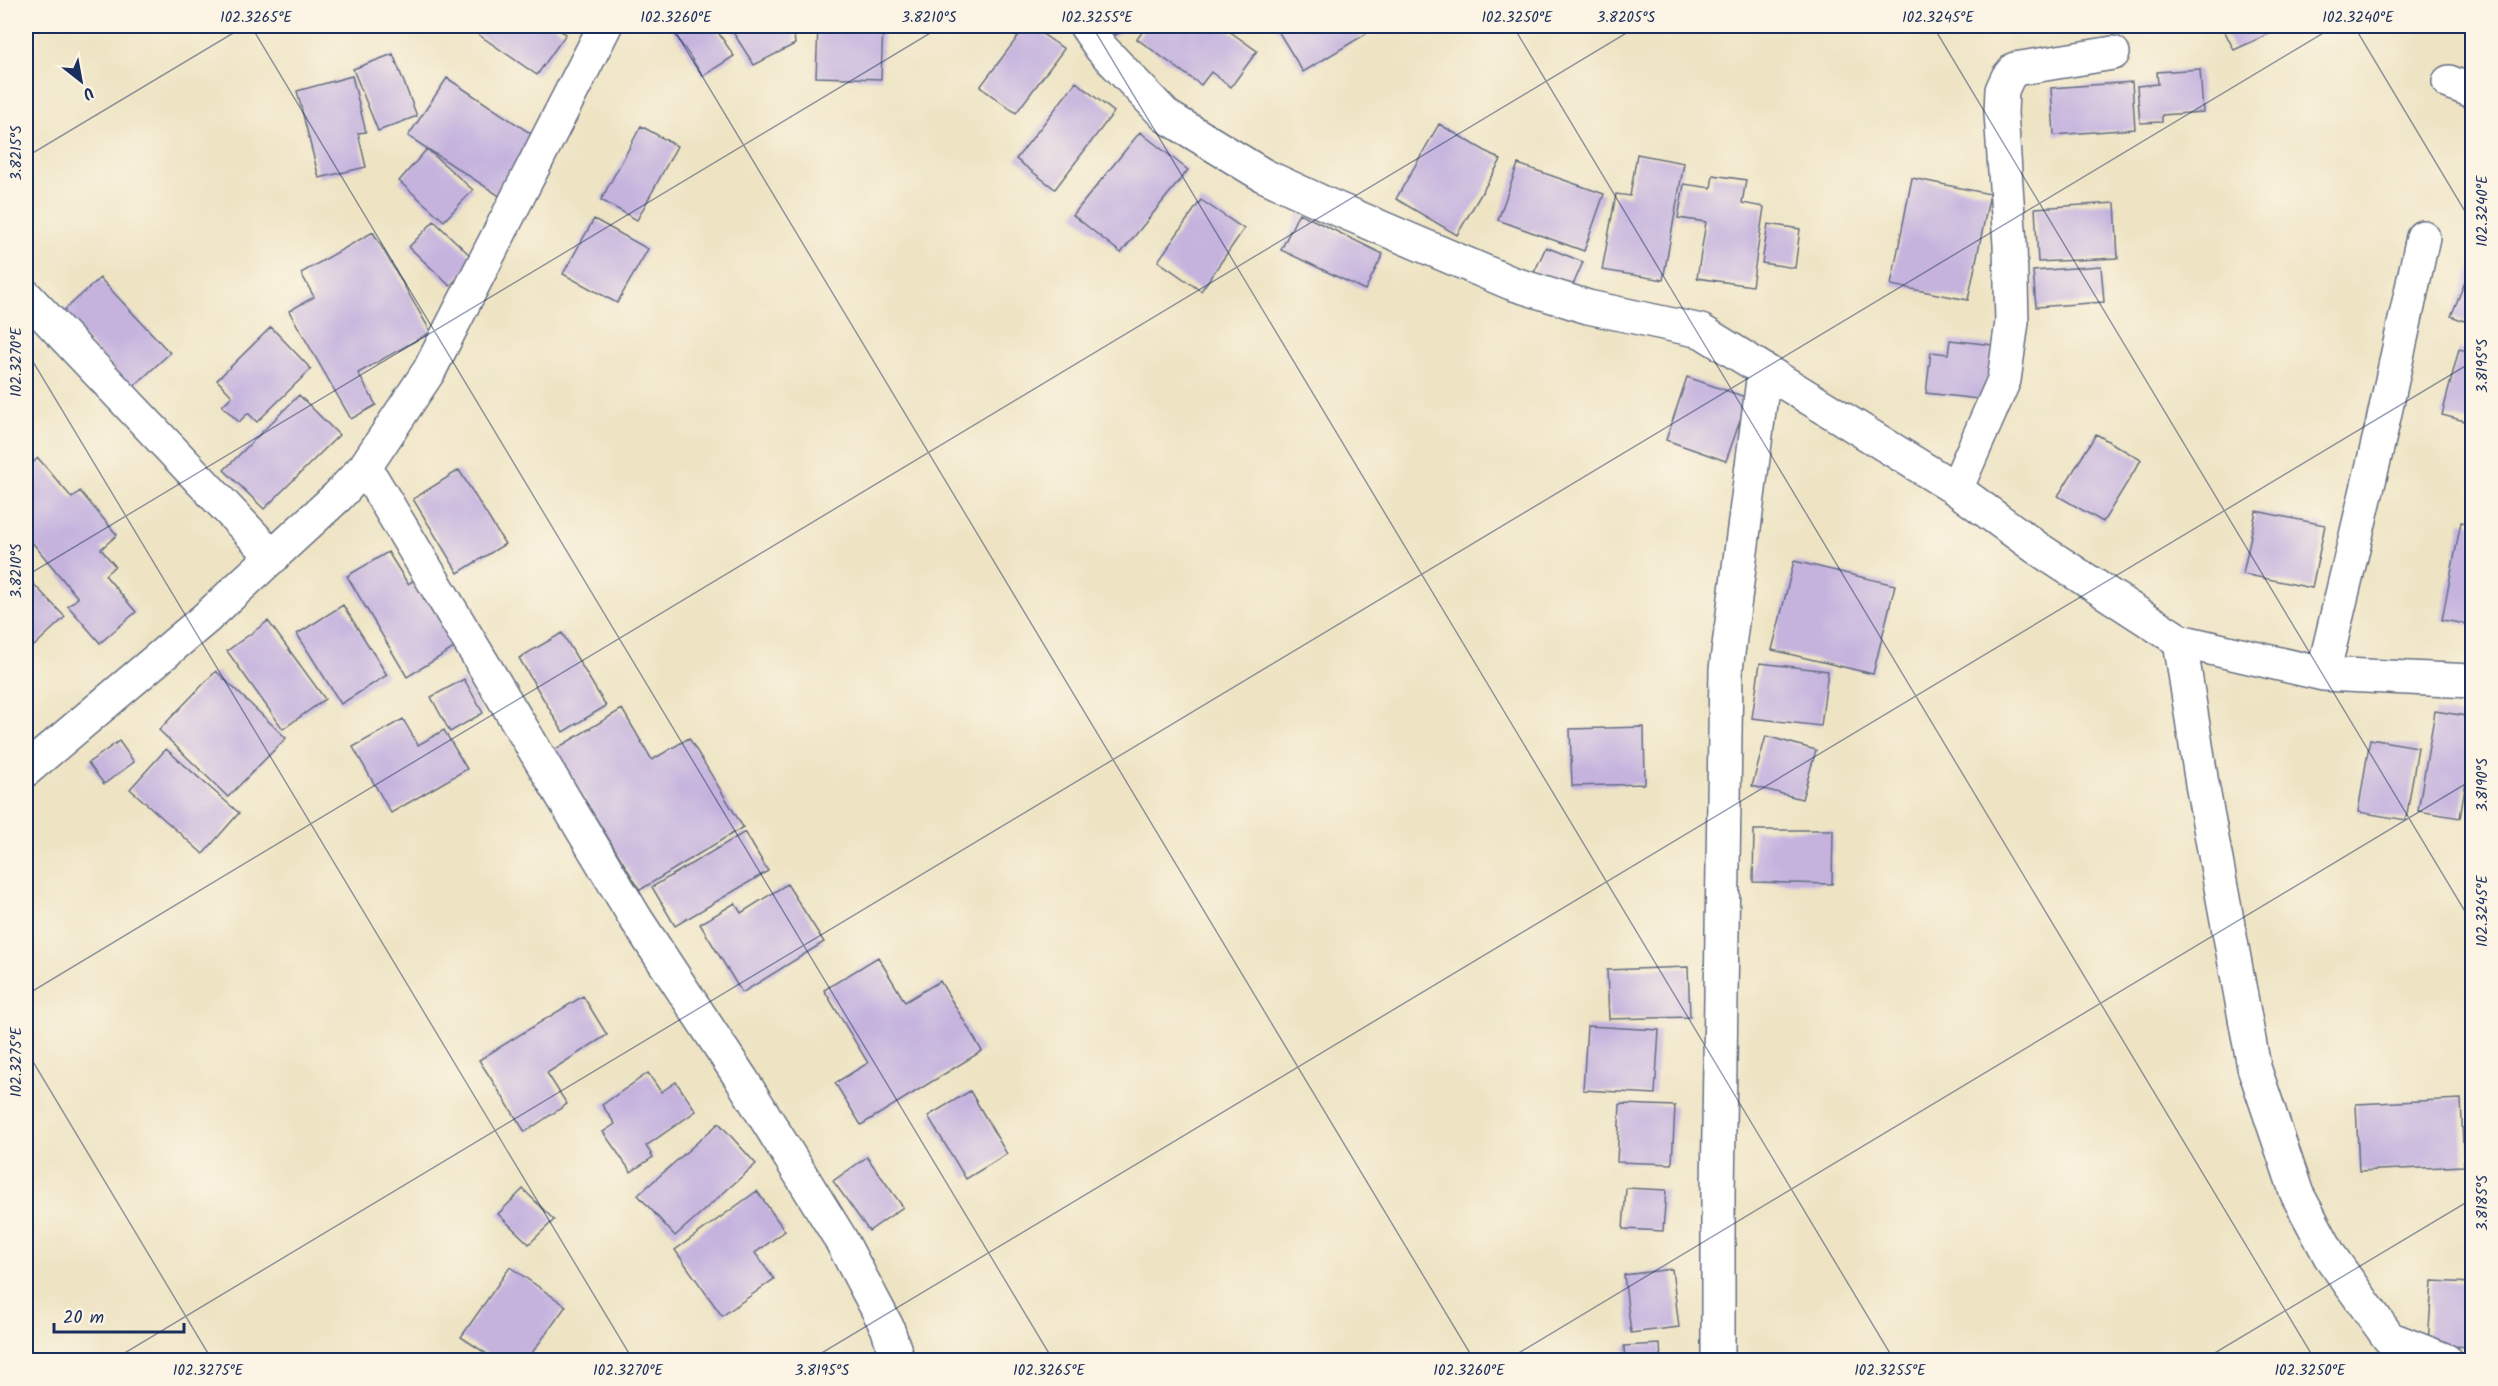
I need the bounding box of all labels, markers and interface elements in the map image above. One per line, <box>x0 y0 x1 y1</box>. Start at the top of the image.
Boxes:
text: 102.3265°E <box>220 6 293 30</box>
text: 102.3260°E <box>640 6 713 30</box>
text: 3.8210°S <box>901 6 957 30</box>
text: 102.3255°E <box>1061 6 1134 30</box>
text: 102.3250°E <box>1481 6 1554 30</box>
text: 3.8205°S <box>1597 6 1655 30</box>
text: 102.3245°E <box>1902 6 1975 30</box>
text: 102.3240°E <box>2322 6 2395 30</box>
north arrow <box>51 51 111 111</box>
text: U <box>77 79 98 106</box>
text: 3.8215°S <box>5 125 29 181</box>
text: 102.3240°E <box>2471 174 2495 247</box>
text: 102.3270°E <box>5 326 29 397</box>
text: 3.8195°S <box>2471 339 2495 393</box>
text: 3.8210°S <box>5 543 29 599</box>
text: 3.8190°S <box>2471 758 2495 812</box>
text: 102.3245°E <box>2471 874 2495 947</box>
text: 102.3275°E <box>5 1025 29 1097</box>
text: 3.8185°S <box>2471 1175 2495 1231</box>
scale bar <box>54 1296 184 1334</box>
text: 20 m <box>63 1304 104 1333</box>
text: 102.3275°E <box>173 1359 245 1383</box>
text: 102.3270°E <box>593 1359 664 1383</box>
text: 3.8195°S <box>795 1359 849 1383</box>
text: 102.3265°E <box>1013 1359 1086 1383</box>
text: 102.3260°E <box>1433 1359 1506 1383</box>
text: 102.3255°E <box>1854 1359 1927 1383</box>
text: 102.3250°E <box>2274 1359 2347 1383</box>

